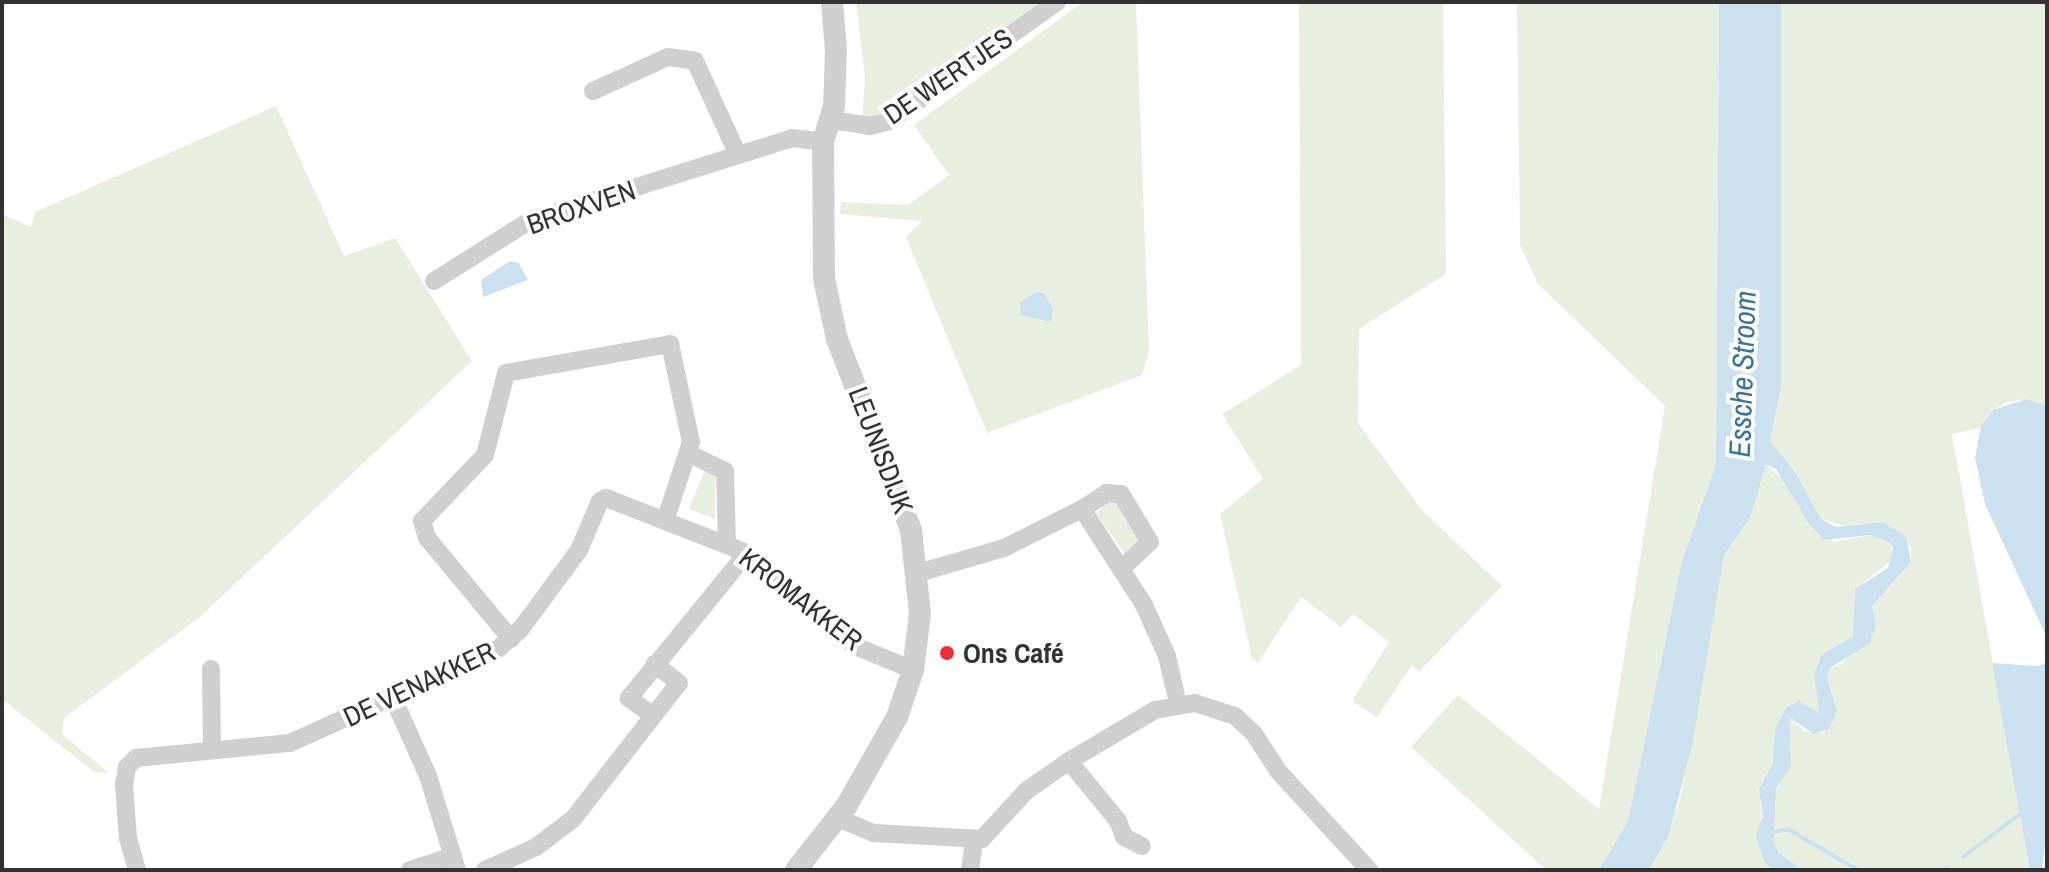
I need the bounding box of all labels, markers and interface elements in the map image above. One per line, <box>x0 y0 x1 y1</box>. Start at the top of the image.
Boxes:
street label: DE WERTJES <box>877 21 1019 131</box>
street label: BROXVEN <box>522 173 640 241</box>
water label: Essche Stroom <box>1721 290 1763 458</box>
street label: LEUNISDIJK <box>842 382 920 518</box>
street label: KROMAKKER <box>733 541 869 657</box>
street label: DE VENAKKER <box>338 634 500 734</box>
place label: Ons Café <box>963 636 1064 670</box>
marker: Ons Café <box>938 644 956 662</box>

